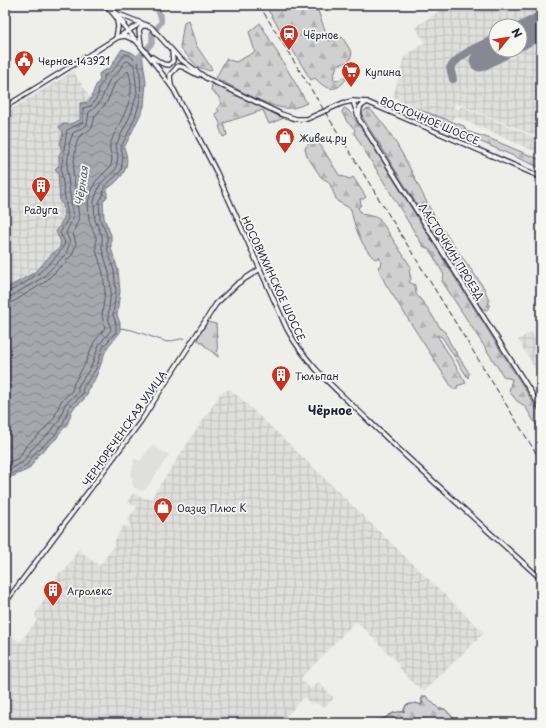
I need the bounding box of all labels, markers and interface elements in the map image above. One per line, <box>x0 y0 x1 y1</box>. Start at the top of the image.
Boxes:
north arrow <box>488 18 528 58</box>
station icon: Чёрное <box>278 23 300 51</box>
text: N <box>508 25 527 41</box>
place label: Чёрное <box>303 27 339 42</box>
public building icon: Черное 143921 <box>13 49 35 77</box>
place label: Черное 143921 <box>38 53 110 68</box>
supermarket icon: Купина <box>340 60 362 88</box>
place label: Купина <box>365 64 402 80</box>
street label: ВОСТОЧНОЕ ШОССЕ <box>378 92 482 148</box>
shop icon: Живец.ру <box>274 126 296 154</box>
place label: Живец.ру <box>299 130 347 146</box>
water label: Чёрная <box>70 164 92 207</box>
building icon: Радуга <box>30 175 52 203</box>
street label: ЛАСТОЧКИН ПРОЕЗД <box>416 200 488 303</box>
place label: Радуга <box>24 202 59 217</box>
street label: НОСОВИХИНСКОЕ ШОССЕ <box>238 213 310 343</box>
building icon: Тюльпан <box>270 364 292 392</box>
street label: ЧЕРНОРЕЧЕНСКАЯ УЛИЦА <box>78 367 170 489</box>
place label: Тюльпан <box>295 368 339 383</box>
district label: Чёрное <box>308 401 352 419</box>
shop icon: Оазиз Плюс К <box>152 496 174 524</box>
place label: Оазиз Плюс К <box>177 500 247 515</box>
building icon: Агролекс <box>42 579 64 607</box>
place label: Агролекс <box>67 583 112 598</box>

